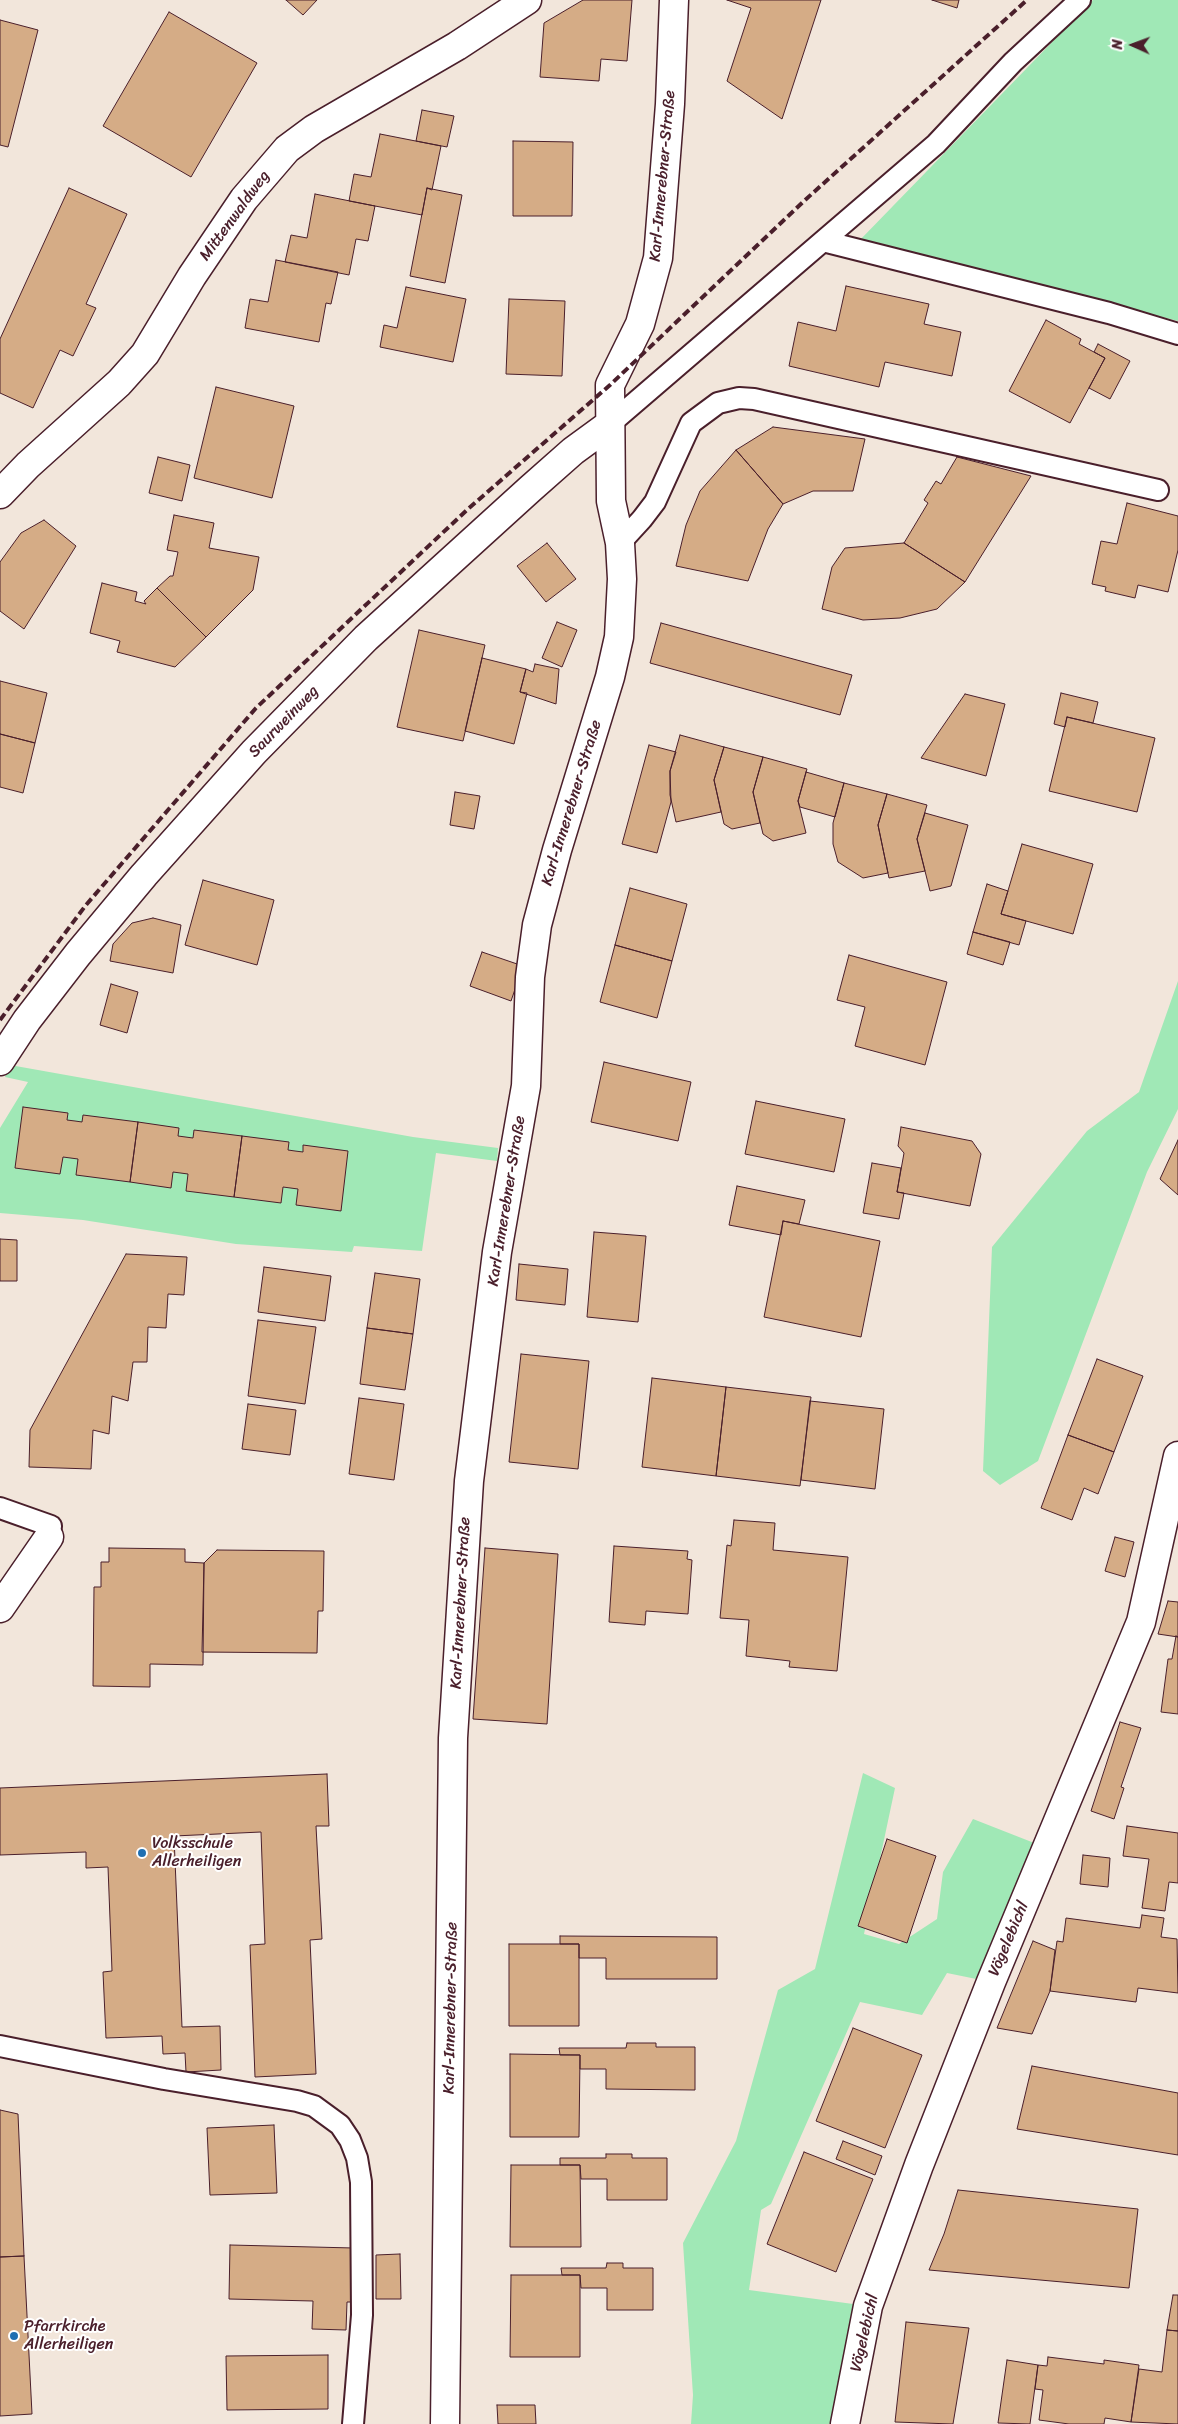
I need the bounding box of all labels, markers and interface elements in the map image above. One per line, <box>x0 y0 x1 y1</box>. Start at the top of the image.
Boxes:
north arrow <box>1108 20 1158 70</box>
text: N <box>1105 39 1130 50</box>
street label: Karl-Innerebner-Straße <box>646 89 680 263</box>
street label: Mittenwaldweg <box>196 167 274 265</box>
street label: Saurweinweg <box>245 682 323 762</box>
street label: Karl-Innerebner-Straße <box>538 718 606 888</box>
street label: Karl-Innerebner-Straße <box>484 1114 530 1288</box>
street label: Karl-Innerebner-Straße <box>447 1517 475 1689</box>
place label: Volksschule Allerheiligen <box>152 1834 241 1872</box>
marker: Volksschule Allerheiligen <box>136 1847 148 1859</box>
street label: Vögelebichl <box>985 1899 1033 1979</box>
street label: Karl-Innerebner-Straße <box>440 1922 462 2094</box>
street label: Vögelebichl <box>847 2292 883 2374</box>
place label: Pfarrkirche Allerheiligen <box>24 2317 113 2355</box>
marker: Pfarrkirche Allerheiligen <box>8 2330 20 2342</box>

